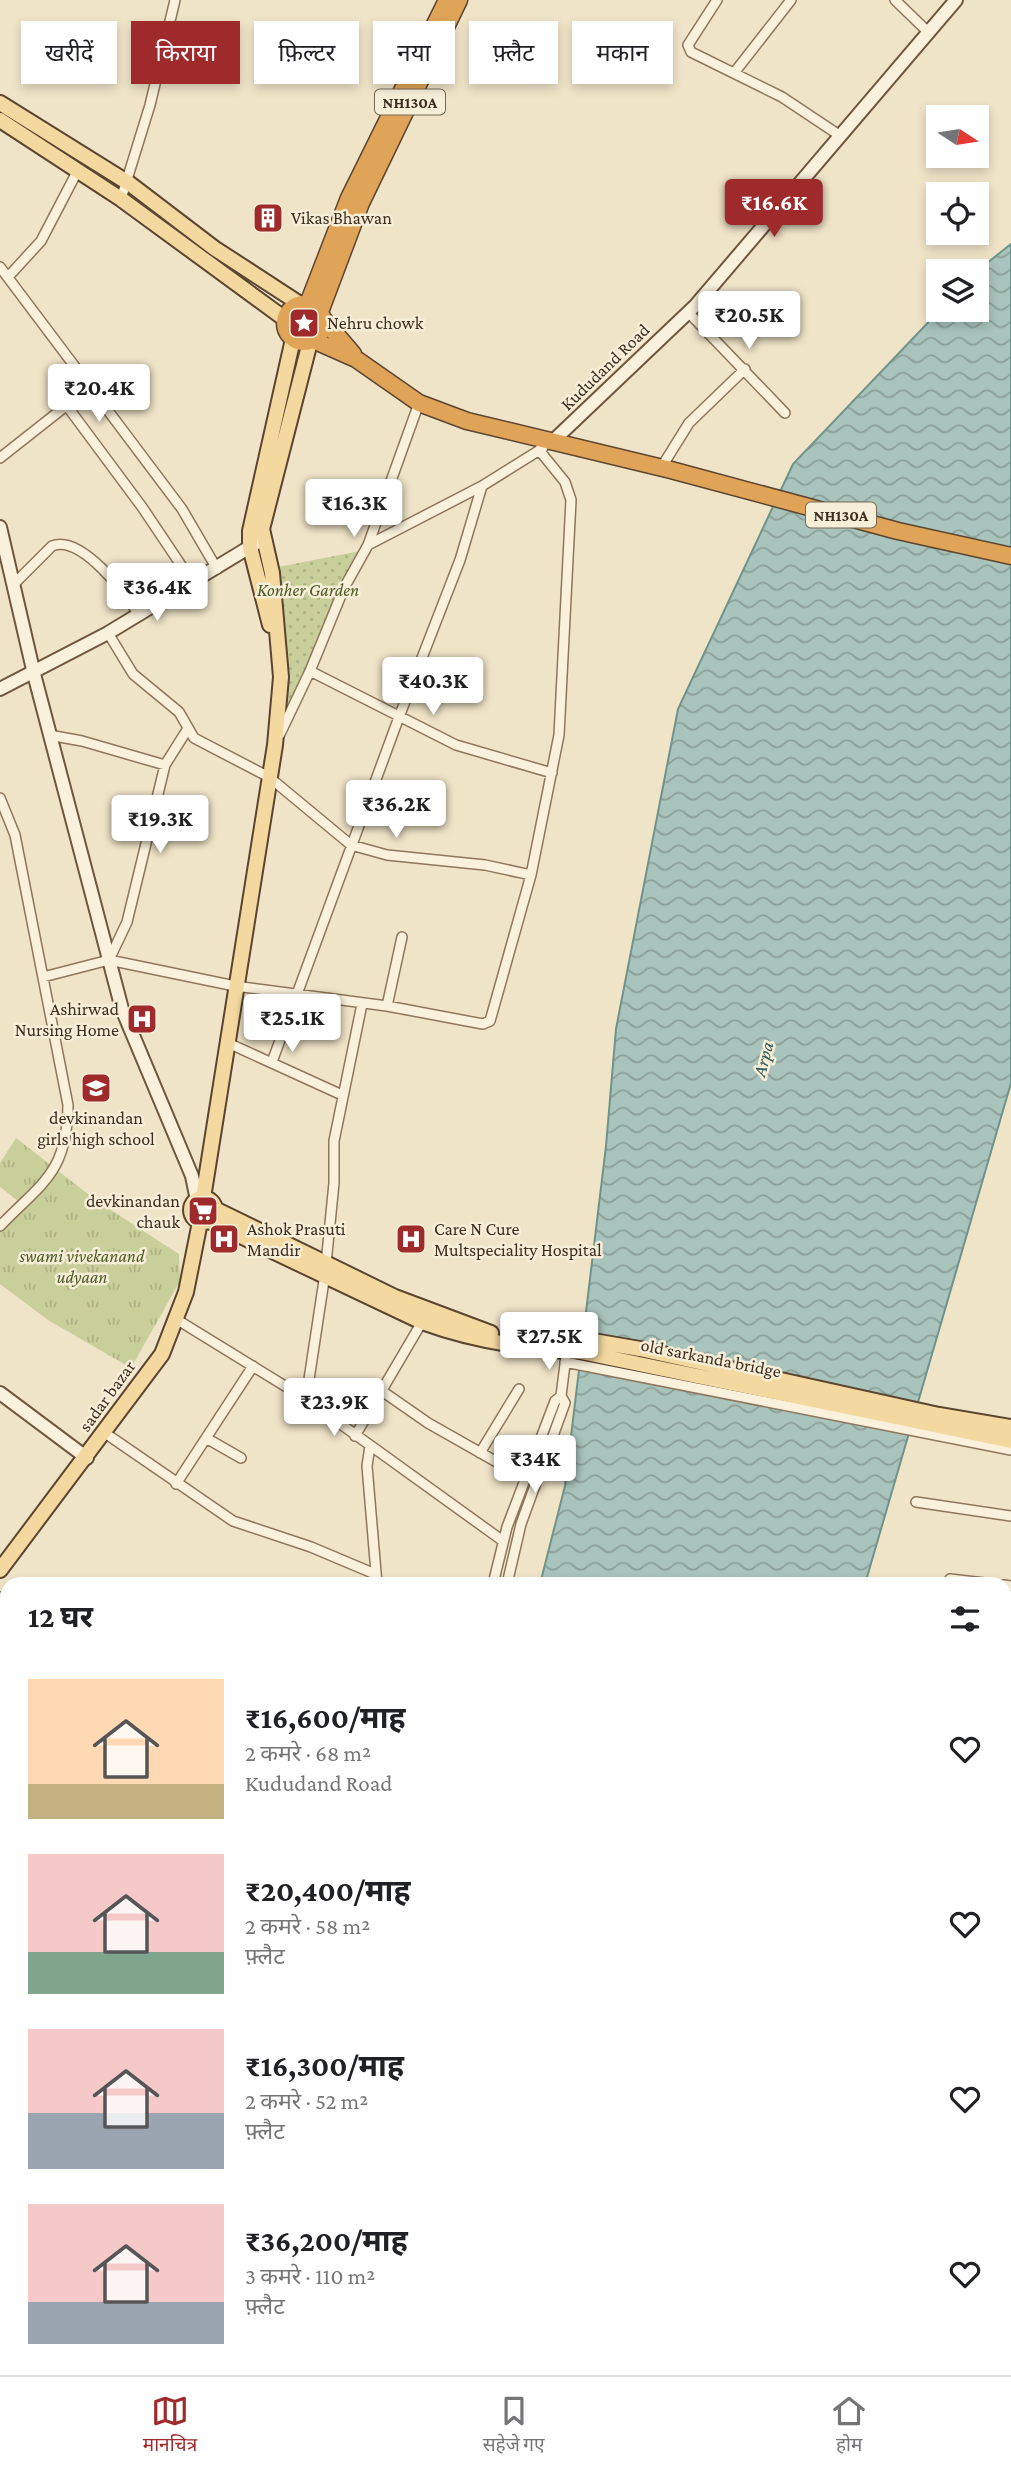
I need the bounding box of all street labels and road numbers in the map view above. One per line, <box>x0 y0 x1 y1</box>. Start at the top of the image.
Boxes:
road number: NH130A <box>375 90 445 114</box>
street label: Kududand Road <box>557 319 654 414</box>
road number: NH130A <box>806 502 876 528</box>
street label: old sarkanda bridge <box>639 1335 783 1381</box>
street label: sadar bazar <box>75 1356 140 1435</box>

